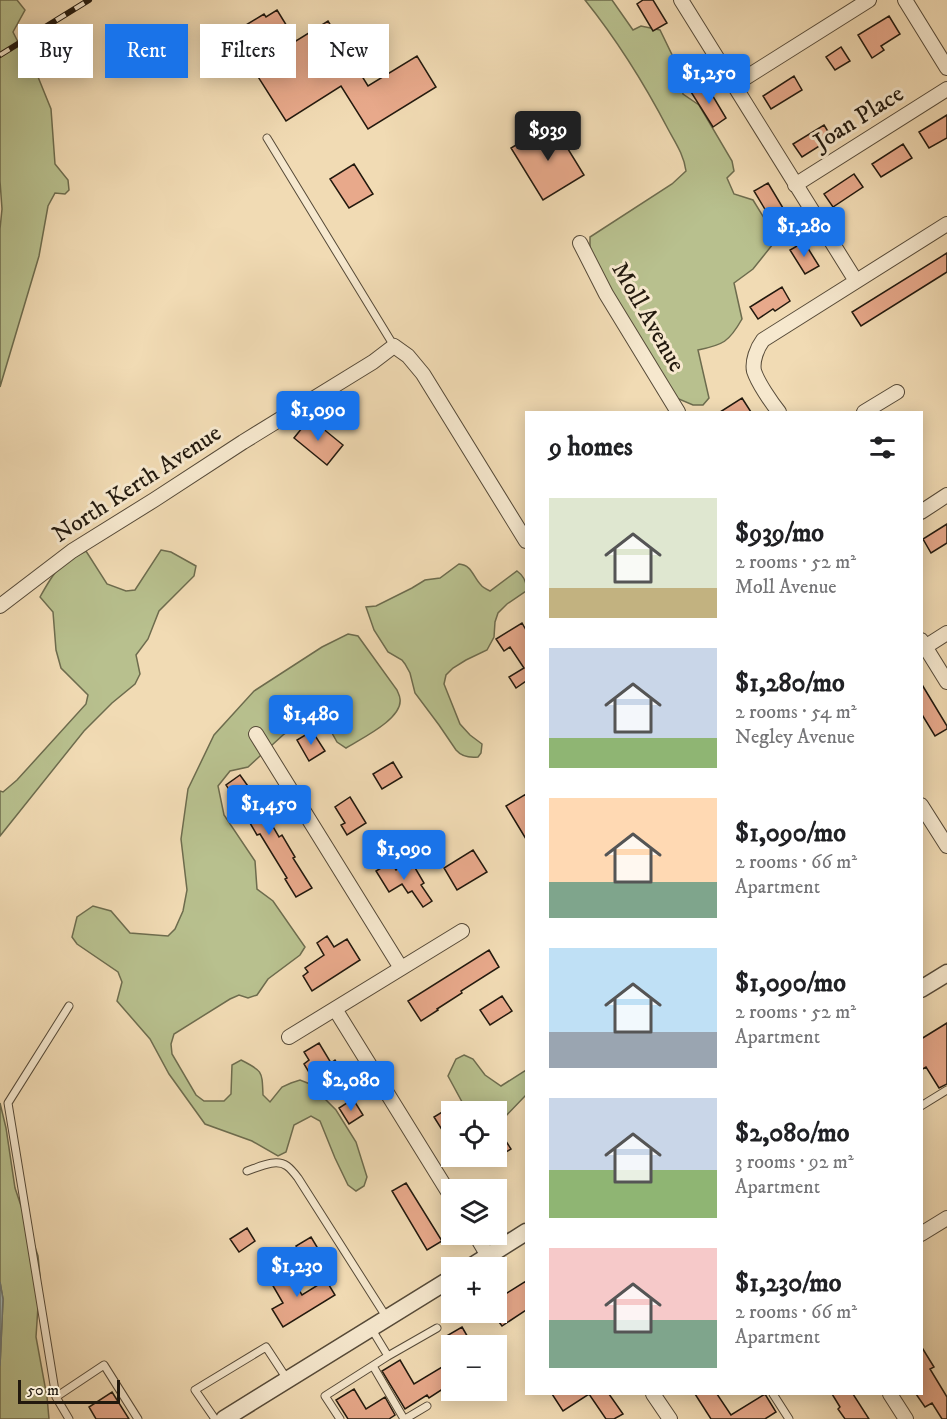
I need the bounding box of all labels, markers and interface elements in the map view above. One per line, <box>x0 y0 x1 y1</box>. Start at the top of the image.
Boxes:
chip: Buy <box>18 24 93 78</box>
chip: Rent <box>105 24 188 78</box>
chip: Filters <box>200 24 296 78</box>
chip: New <box>308 24 389 78</box>
pin: $1,250 <box>660 54 758 105</box>
text: $1,250 <box>682 61 736 86</box>
street label: Joan Place <box>807 79 909 158</box>
pin: $939 <box>512 111 584 162</box>
text: $939 <box>529 118 567 143</box>
pin: $1,280 <box>755 207 853 258</box>
text: $1,280 <box>777 214 831 239</box>
street label: Moll Avenue <box>605 257 692 377</box>
pin: $1,090 <box>269 391 367 442</box>
text: $1,090 <box>290 398 346 423</box>
street label: North Kerth Avenue <box>47 418 227 550</box>
text: 9 homes <box>549 431 633 464</box>
icon: filters <box>866 431 899 464</box>
text: $939/mo <box>735 517 824 550</box>
icon: home <box>597 522 669 594</box>
text: 2 rooms · 52 m² <box>735 550 856 575</box>
text: Moll Avenue <box>735 575 837 600</box>
text: $1,280/mo <box>735 667 845 700</box>
icon: home <box>597 672 669 744</box>
pin: $1,480 <box>262 695 360 746</box>
text: 2 rooms · 54 m² <box>735 700 857 725</box>
text: $1,480 <box>283 702 339 727</box>
text: Negley Avenue <box>735 725 855 750</box>
pin: $1,450 <box>220 785 318 836</box>
text: $1,450 <box>241 792 297 817</box>
text: $1,090/mo <box>735 817 846 850</box>
icon: home <box>597 822 669 894</box>
pin: $1,090 <box>355 830 453 881</box>
text: $1,090 <box>376 837 432 862</box>
text: 2 rooms · 66 m² <box>735 850 857 875</box>
text: Apartment <box>735 875 820 900</box>
text: $1,090/mo <box>735 967 846 1000</box>
icon: home <box>597 972 669 1044</box>
text: 2 rooms · 52 m² <box>735 1000 856 1025</box>
text: Apartment <box>735 1025 820 1050</box>
pin: $2,080 <box>302 1061 400 1112</box>
text: $2,080 <box>322 1068 380 1093</box>
map controls <box>441 1101 507 1401</box>
button: locate <box>441 1101 507 1167</box>
text: $2,080/mo <box>735 1117 849 1150</box>
icon: home <box>597 1122 669 1194</box>
text: 3 rooms · 92 m² <box>735 1150 854 1175</box>
text: Apartment <box>735 1175 820 1200</box>
button: layers <box>441 1179 507 1245</box>
pin: $1,230 <box>248 1247 346 1298</box>
text: $1,230 <box>271 1254 323 1279</box>
button: + <box>441 1257 507 1323</box>
text: $1,230/mo <box>735 1267 841 1300</box>
icon: home <box>597 1272 669 1344</box>
text: 2 rooms · 66 m² <box>735 1300 857 1325</box>
text: Apartment <box>735 1325 820 1350</box>
button: − <box>441 1335 507 1401</box>
scale bar <box>18 1377 120 1404</box>
text: 50 m <box>27 1380 59 1400</box>

